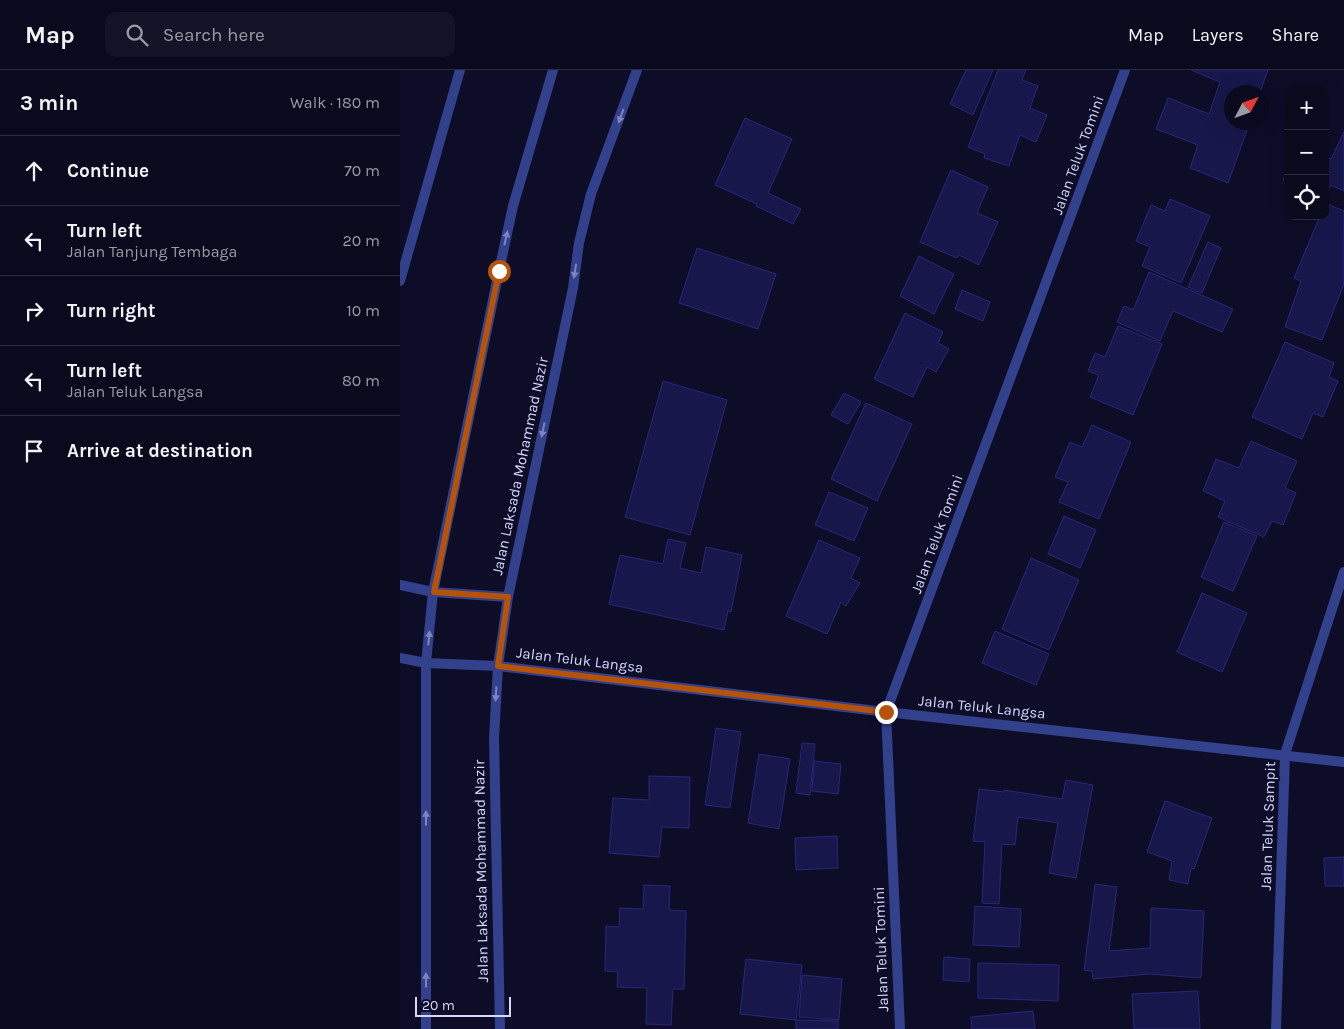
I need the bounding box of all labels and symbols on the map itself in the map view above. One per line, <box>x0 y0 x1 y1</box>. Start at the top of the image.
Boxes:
north arrow <box>1224 85 1269 130</box>
street label: Jalan Teluk Tomini <box>1048 93 1108 217</box>
one-way arrow <box>616 109 624 123</box>
one-way arrow <box>502 231 510 246</box>
route start <box>488 260 511 283</box>
one-way arrow <box>571 264 579 280</box>
street label: Jalan Laksada Mohammad Nazir <box>488 355 552 577</box>
one-way arrow <box>538 423 546 439</box>
street label: Jalan Teluk Tomini <box>907 472 967 596</box>
one-way arrow <box>425 630 433 646</box>
street label: Jalan Teluk Langsa <box>516 643 644 677</box>
one-way arrow <box>492 686 500 702</box>
street label: Jalan Teluk Langsa <box>918 691 1046 723</box>
route end <box>875 701 898 724</box>
street label: Jalan Laksada Mohammad Nazir <box>470 759 492 982</box>
street label: Jalan Teluk Sampit <box>1257 761 1279 891</box>
one-way arrow <box>422 810 430 826</box>
street label: Jalan Teluk Tomini <box>870 886 892 1012</box>
one-way arrow <box>422 972 430 988</box>
scale bar <box>415 994 511 1017</box>

